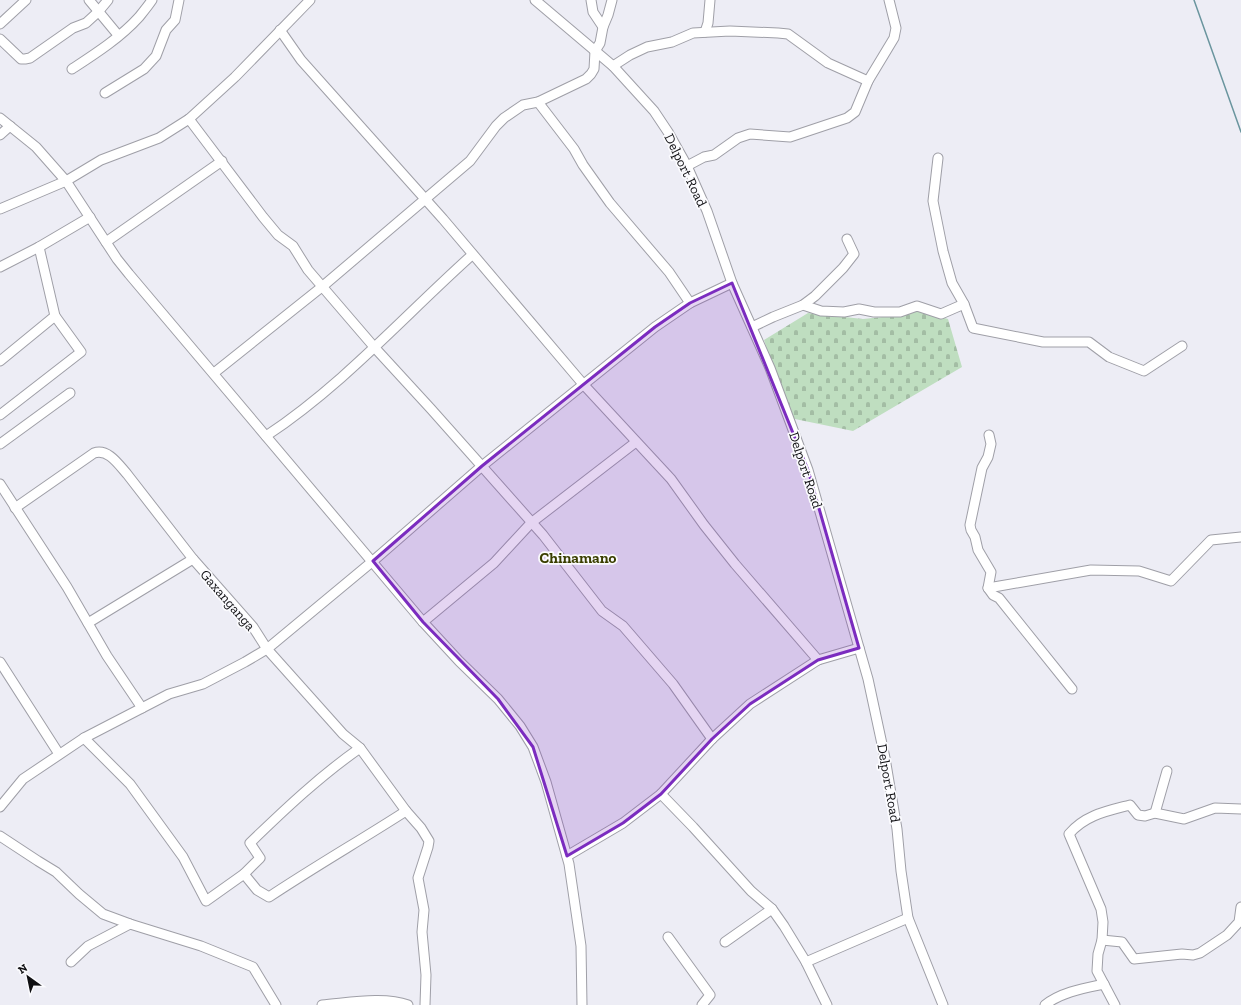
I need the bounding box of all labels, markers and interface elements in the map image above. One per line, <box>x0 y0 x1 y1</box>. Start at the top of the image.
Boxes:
street label: Delport Road <box>661 131 711 210</box>
street label: Delport Road <box>785 430 826 511</box>
district label: Chinamano <box>540 549 617 567</box>
street label: Gaxanganga <box>197 566 259 634</box>
street label: Delport Road <box>873 743 904 824</box>
north arrow <box>8 957 48 997</box>
text: N <box>16 961 30 977</box>

